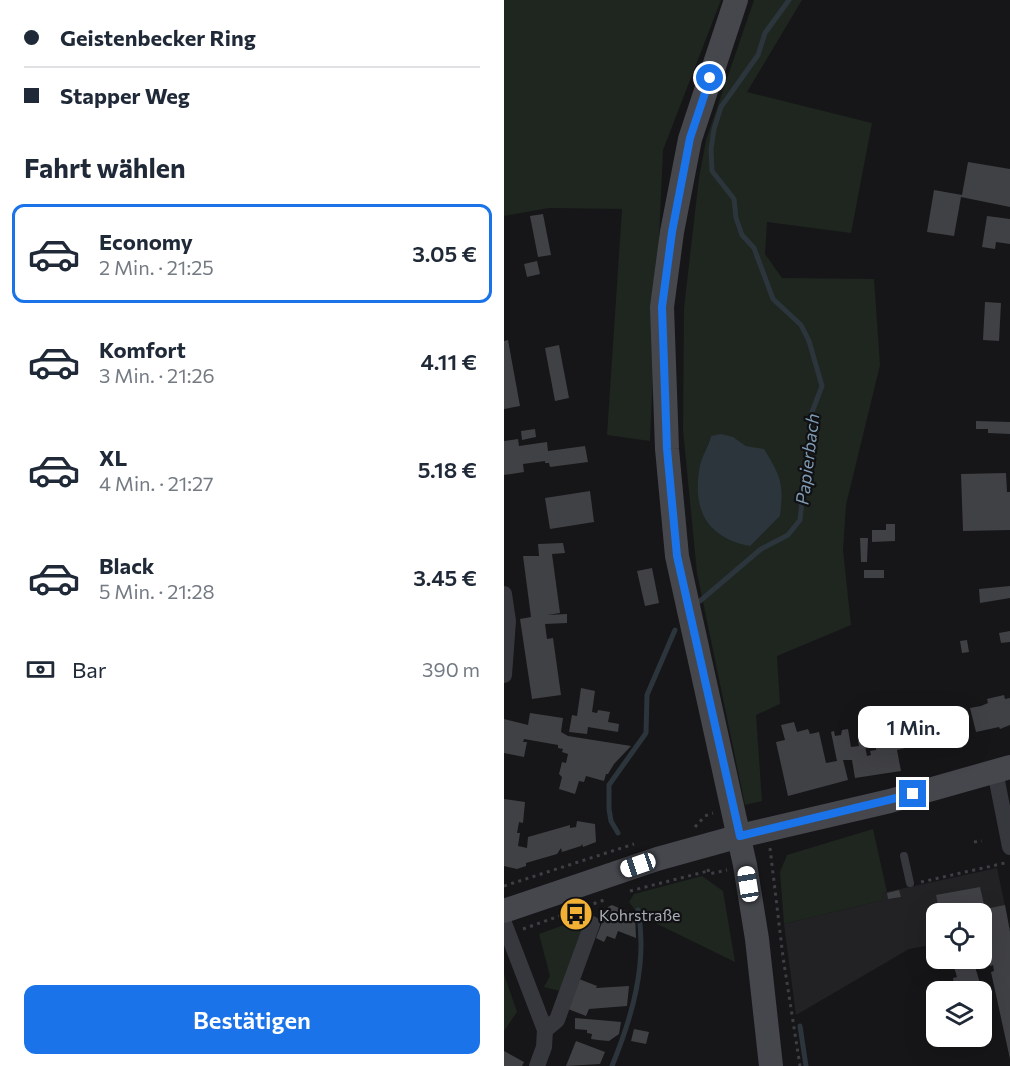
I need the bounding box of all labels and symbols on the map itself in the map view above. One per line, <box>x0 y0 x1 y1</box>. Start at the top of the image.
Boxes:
route start <box>696 64 723 91</box>
water label: Papierbach <box>790 412 824 506</box>
callout: 1 Min. <box>858 707 968 749</box>
route end <box>899 780 926 807</box>
car <box>618 851 658 879</box>
car <box>736 865 760 903</box>
bus stop icon: Kohrstraße <box>558 896 594 932</box>
place label: Kohrstraße <box>599 905 681 924</box>

